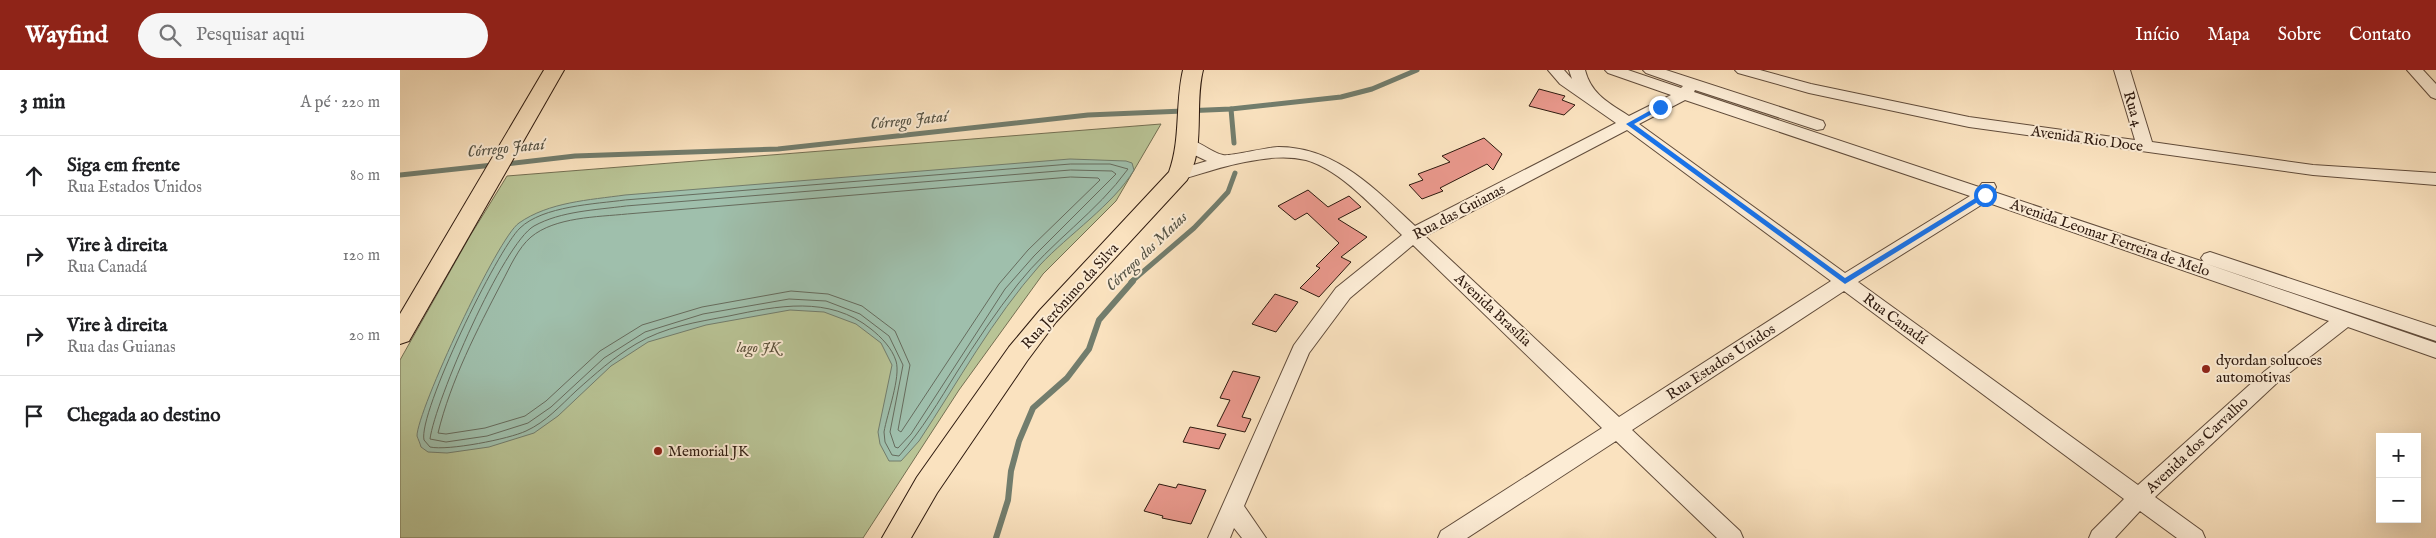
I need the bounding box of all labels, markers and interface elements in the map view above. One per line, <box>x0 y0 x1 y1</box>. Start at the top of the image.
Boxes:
search box <box>138 13 488 58</box>
text: Wayfind <box>25 20 108 51</box>
icon: search <box>156 21 184 49</box>
text: Pesquisar aqui <box>196 23 305 47</box>
text: Início <box>2135 24 2180 47</box>
text: Mapa <box>2208 24 2250 47</box>
text: Sobre <box>2278 24 2321 47</box>
text: Contato <box>2349 24 2411 47</box>
text: 3 min <box>20 89 65 116</box>
street label: Rua 4 <box>2119 89 2148 130</box>
text: A pé · 220 m <box>300 93 380 113</box>
route end <box>1649 96 1672 119</box>
water label: Córrego Jataí <box>869 107 951 135</box>
street label: Avenida Rio Doce <box>2029 122 2144 156</box>
water label: Córrego Jataí <box>466 135 548 163</box>
text: Siga em frente <box>67 154 180 178</box>
icon: ahead <box>20 162 48 190</box>
text: 80 m <box>350 166 380 186</box>
text: Rua Estados Unidos <box>67 178 202 198</box>
street label: Rua das Guianas <box>1410 180 1508 244</box>
route start <box>1974 184 1997 207</box>
street label: Avenida Leomar Ferreira de Melo <box>2007 194 2212 281</box>
water label: Córrego dos Maias <box>1102 208 1192 296</box>
text: Vire à direita <box>67 234 167 258</box>
street label: Rua Jerônimo da Silva <box>1017 239 1123 353</box>
icon: right <box>20 242 48 270</box>
text: 120 m <box>343 246 380 266</box>
text: Rua Canadá <box>67 258 147 278</box>
street label: Avenida Brasília <box>1450 269 1536 351</box>
street label: Rua Canadá <box>1859 289 1931 349</box>
text: Vire à direita <box>67 314 167 338</box>
street label: Rua Estados Unidos <box>1663 320 1779 404</box>
icon: right <box>20 322 48 350</box>
text: 20 m <box>349 326 380 346</box>
text: Rua das Guianas <box>67 338 176 358</box>
park label: lago JK <box>737 338 783 358</box>
place label: dyordan solucoes automotivas <box>2216 351 2322 387</box>
marker: dyordan solucoes automotivas <box>2200 363 2212 375</box>
street label: Avenida dos Carvalho <box>2141 393 2252 498</box>
icon: arrive <box>20 402 48 430</box>
text: Chegada ao destino <box>67 404 220 428</box>
map controls <box>2376 433 2421 523</box>
button: + <box>2376 433 2421 478</box>
place label: Memorial JK <box>668 442 749 461</box>
marker: Memorial JK <box>652 445 664 457</box>
button: − <box>2376 478 2421 523</box>

